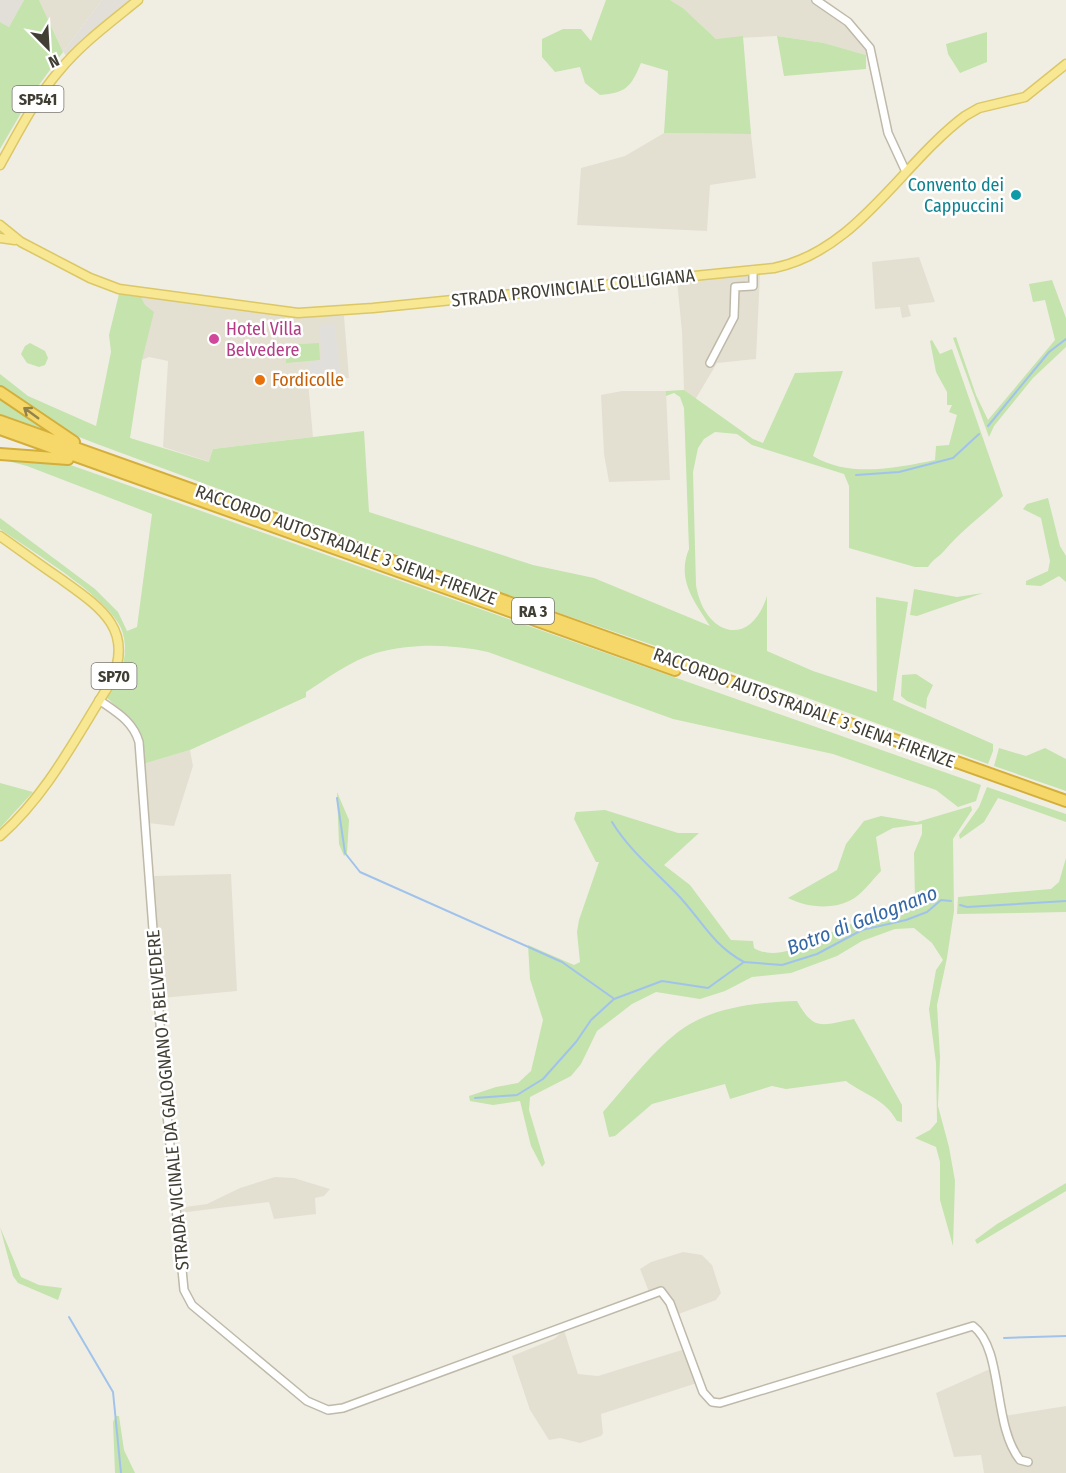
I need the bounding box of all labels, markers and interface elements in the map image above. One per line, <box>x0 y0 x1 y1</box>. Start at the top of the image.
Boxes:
north arrow <box>18 18 78 78</box>
text: N <box>46 51 62 72</box>
road number: SP541 <box>12 86 63 112</box>
place label: Convento dei Cappuccini <box>908 174 1004 217</box>
marker: Convento dei Cappuccini <box>1009 188 1023 202</box>
street label: STRADA PROVINCIALE COLLIGIANA <box>450 264 696 312</box>
place label: Hotel Villa Belvedere <box>226 318 302 361</box>
marker: Hotel Villa Belvedere <box>207 332 221 346</box>
place label: Fordicolle <box>272 369 344 391</box>
marker: Fordicolle <box>253 373 267 387</box>
one-way arrow <box>23 407 39 419</box>
street label: RACCORDO AUTOSTRADALE 3 SIENA-FIRENZE <box>192 480 500 610</box>
road number: RA 3 <box>512 598 554 624</box>
street label: RACCORDO AUTOSTRADALE 3 SIENA-FIRENZE <box>650 643 958 773</box>
road number: SP70 <box>92 663 136 689</box>
water label: Botro di Galognano <box>783 880 941 960</box>
street label: STRADA VICINALE DA GALOGNANO A BELVEDERE <box>142 929 194 1271</box>

